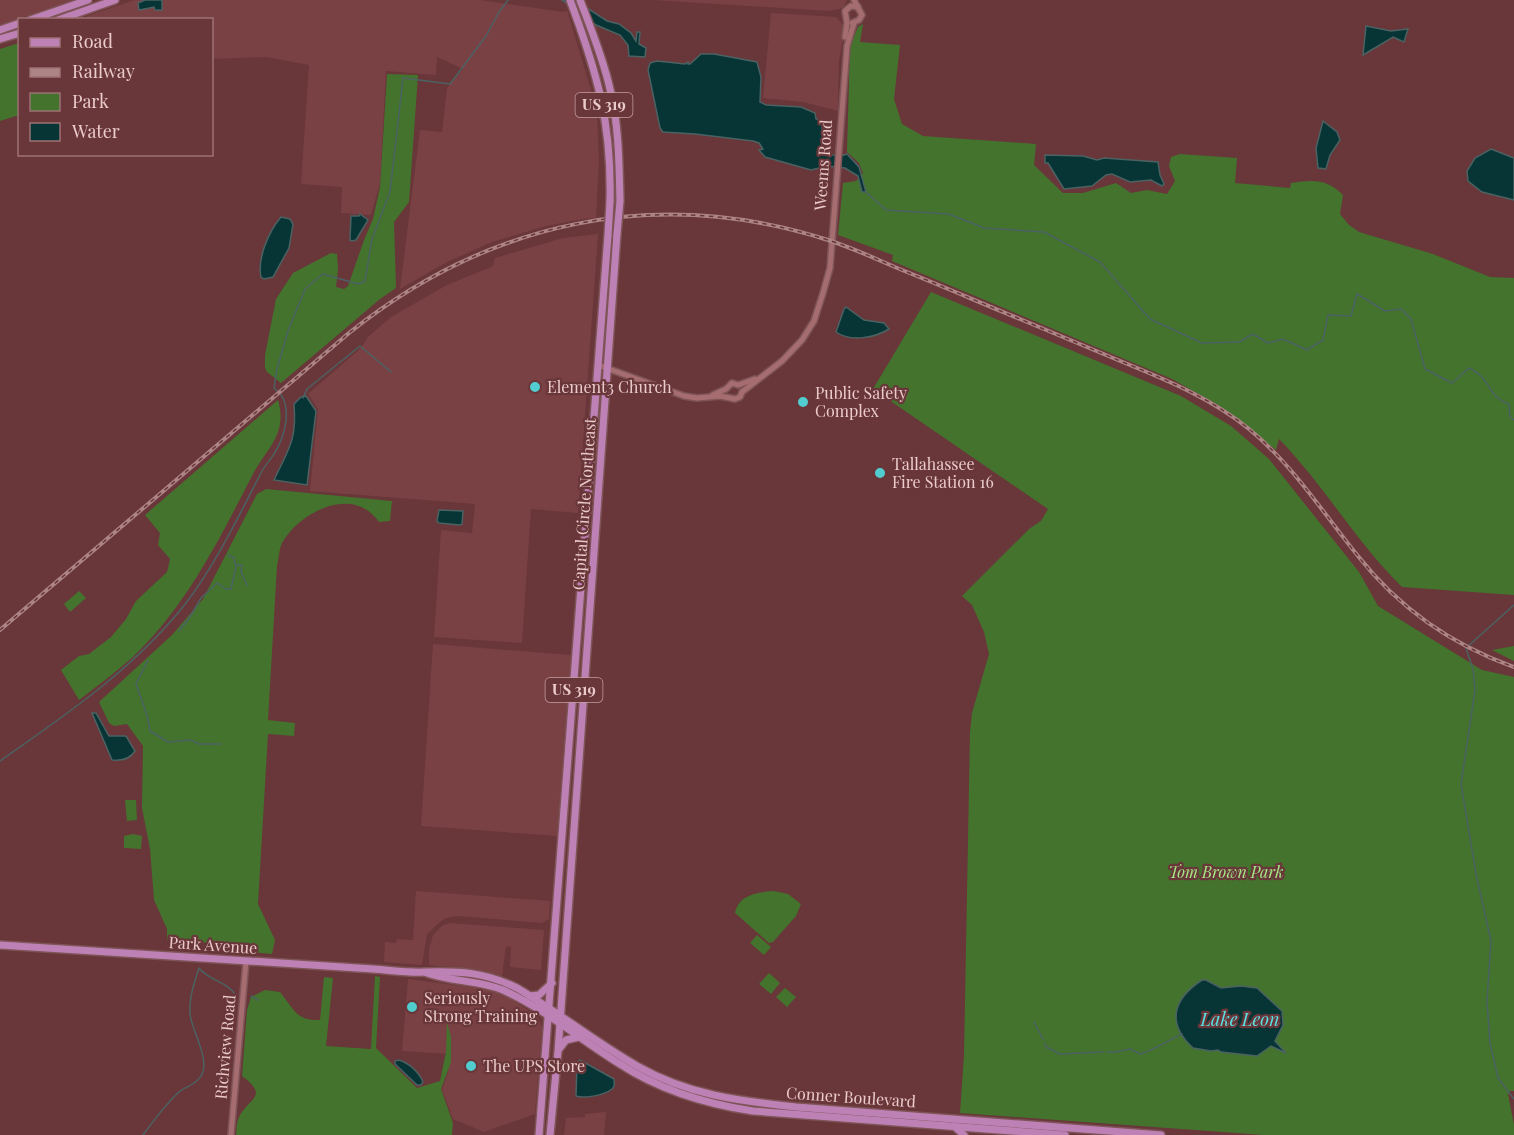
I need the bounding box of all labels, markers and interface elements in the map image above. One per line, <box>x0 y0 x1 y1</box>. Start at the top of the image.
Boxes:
legend <box>18 18 213 156</box>
text: Road <box>72 29 113 53</box>
text: Railway <box>72 59 135 83</box>
text: Park <box>72 89 109 113</box>
road number: US 319 <box>576 93 632 117</box>
text: Water <box>71 119 120 143</box>
street label: Weems Road <box>809 119 836 212</box>
place label: Element3 Church <box>547 376 672 397</box>
marker: Element3 Church <box>528 380 542 394</box>
place label: Public Safety Complex <box>815 382 907 421</box>
marker: Public Safety Complex <box>796 395 810 409</box>
street label: Capital Circle Northeast <box>567 417 600 591</box>
place label: Tallahassee Fire Station 16 <box>892 453 994 492</box>
marker: Tallahassee Fire Station 16 <box>873 466 887 480</box>
road number: US 319 <box>546 678 602 702</box>
park label: Tom Brown Park <box>1169 861 1283 882</box>
street label: Park Avenue <box>168 931 258 958</box>
place label: Seriously Strong Training <box>424 987 538 1026</box>
street label: Richview Road <box>209 994 240 1100</box>
marker: Seriously Strong Training <box>405 1000 419 1014</box>
water label: Lake Leon <box>1199 1007 1280 1031</box>
place label: The UPS Store <box>483 1055 585 1076</box>
marker: The UPS Store <box>464 1059 478 1073</box>
street label: Conner Boulevard <box>785 1081 917 1112</box>

